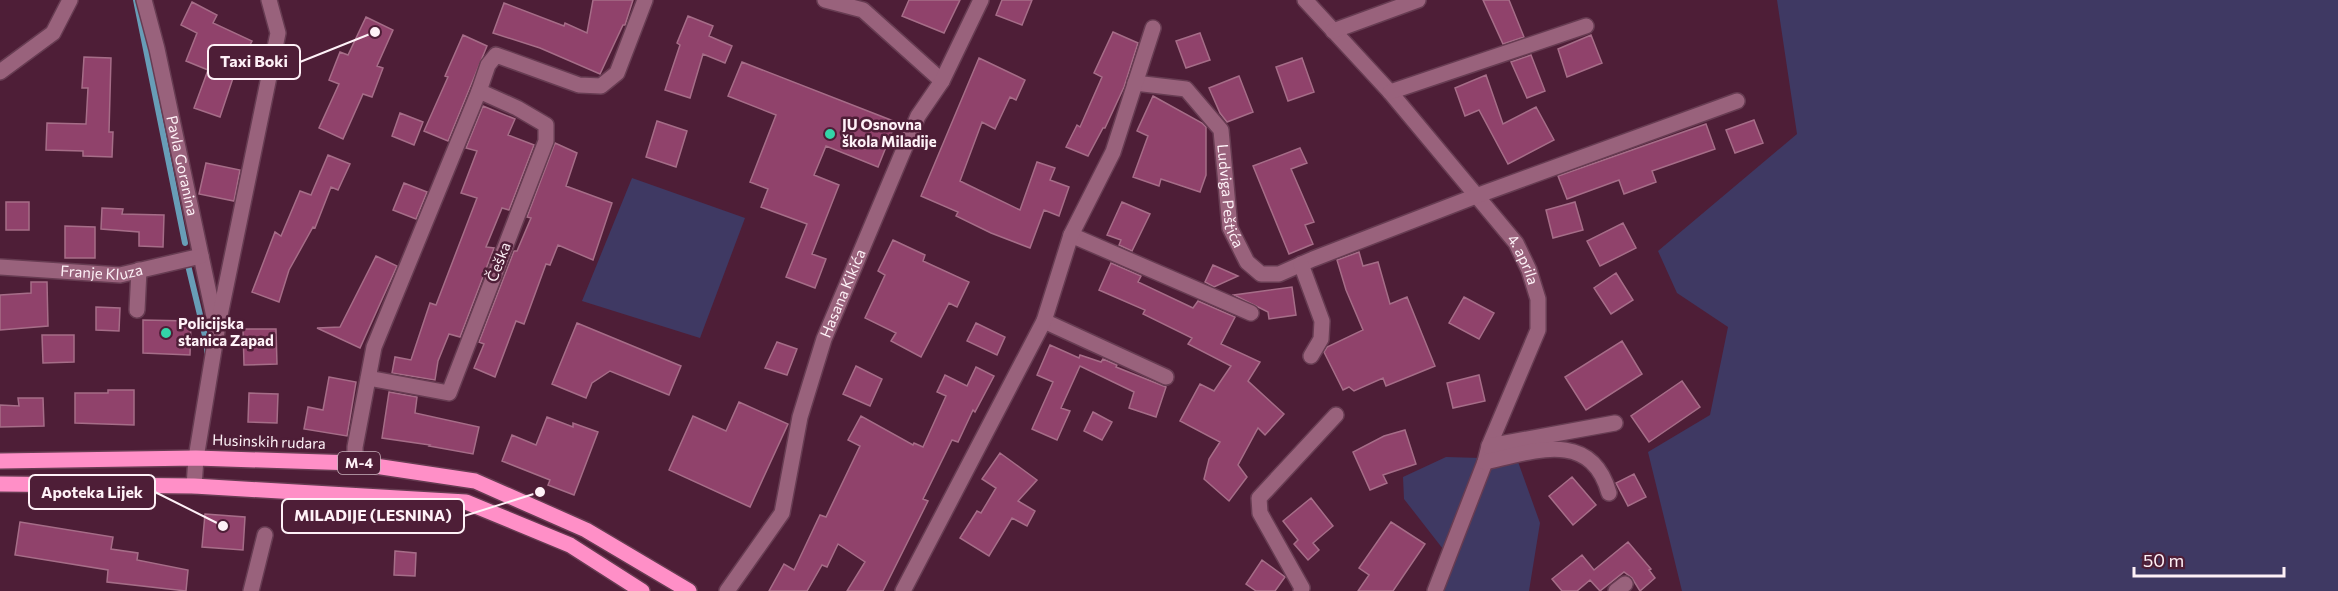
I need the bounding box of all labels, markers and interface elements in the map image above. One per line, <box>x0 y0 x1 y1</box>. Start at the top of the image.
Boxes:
callout: Taxi Boki <box>208 45 300 79</box>
text: Taxi Boki <box>220 51 288 70</box>
street label: Pavla Goranina <box>163 114 202 217</box>
place label: JU Osnovna škola Miladije <box>842 115 937 150</box>
marker: JU Osnovna škola Miladije <box>823 127 837 141</box>
street label: Ludviga Peštića <box>1214 143 1248 250</box>
street label: 4. aprila <box>1504 230 1543 287</box>
street label: Češka <box>481 239 514 284</box>
street label: Hasana Kikića <box>816 246 869 340</box>
street label: Franje Kluza <box>60 260 144 283</box>
place label: Policijska stanica Zapad <box>178 314 274 349</box>
marker: Policijska stanica Zapad <box>159 326 173 340</box>
street label: Husinskih rudara <box>212 430 326 452</box>
road number: M-4 <box>338 452 380 474</box>
callout: Apoteka Lijek <box>29 475 155 509</box>
text: Apoteka Lijek <box>41 482 144 501</box>
callout: MILADIJE (LESNINA) <box>282 499 464 533</box>
text: MILADIJE (LESNINA) <box>294 505 452 524</box>
scale bar <box>2134 540 2284 578</box>
text: 50 m <box>2143 549 2184 571</box>

